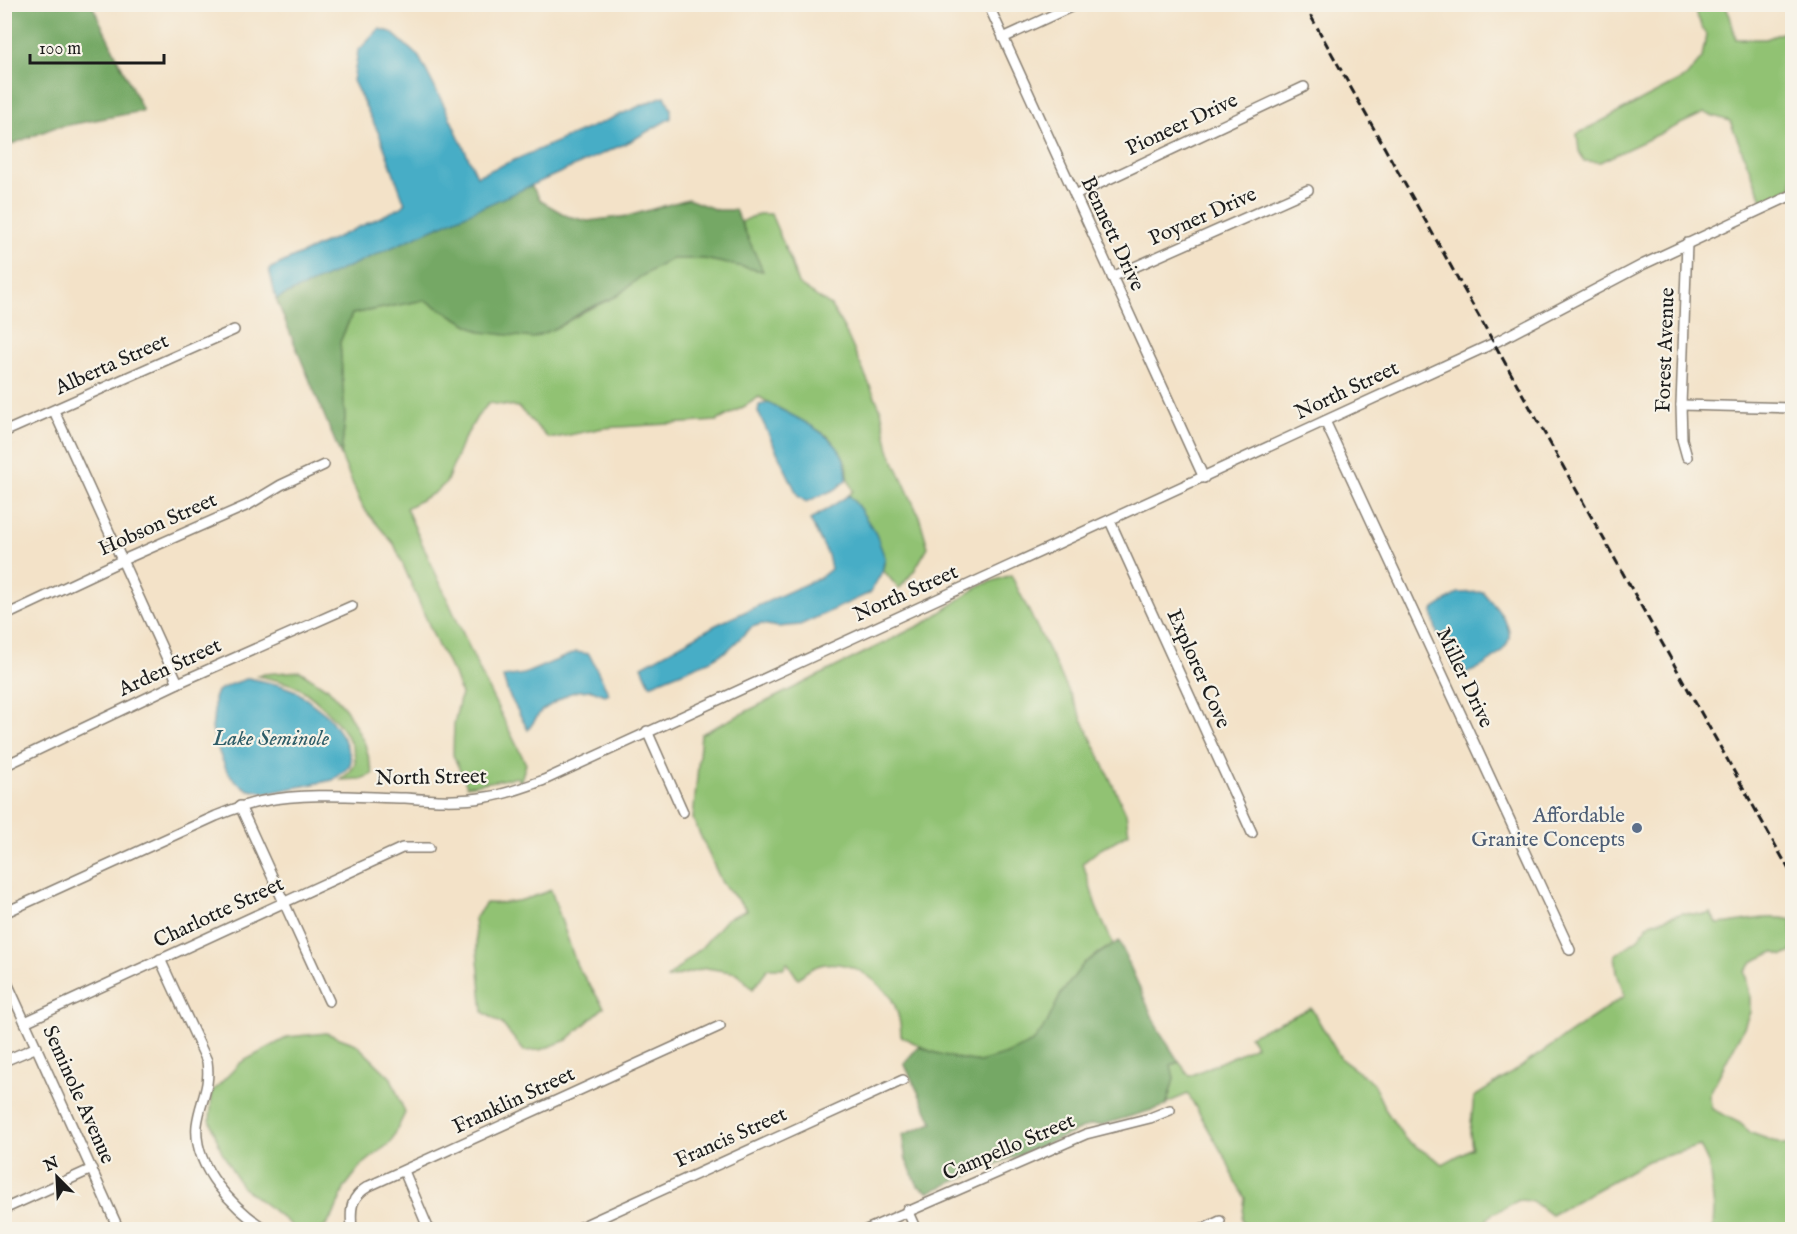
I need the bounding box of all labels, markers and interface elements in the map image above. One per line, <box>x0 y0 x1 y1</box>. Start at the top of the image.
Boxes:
scale bar <box>30 27 164 65</box>
text: 100 m <box>39 38 81 61</box>
street label: Pioneer Drive <box>1122 87 1243 163</box>
street label: Bennett Drive <box>1074 172 1150 296</box>
street label: Poyner Drive <box>1145 181 1261 253</box>
street label: Forest Avenue <box>1650 287 1682 413</box>
street label: Alberta Street <box>50 328 173 402</box>
street label: North Street <box>1291 355 1403 427</box>
street label: Hobson Street <box>95 487 221 563</box>
street label: North Street <box>849 559 963 629</box>
street label: Explorer Cove <box>1160 605 1236 733</box>
street label: Miller Drive <box>1429 624 1499 733</box>
street label: Arden Street <box>113 632 226 704</box>
water label: Lake Seminole <box>212 725 330 753</box>
street label: North Street <box>375 764 487 792</box>
place label: Affordable Granite Concepts <box>1471 803 1625 854</box>
marker: Affordable Granite Concepts <box>1630 821 1644 835</box>
street label: Charlotte Street <box>150 871 288 955</box>
street label: Seminole Avenue <box>35 1022 121 1169</box>
street label: Franklin Street <box>449 1061 579 1141</box>
street label: Francis Street <box>671 1101 791 1175</box>
street label: Campello Street <box>939 1108 1079 1188</box>
north arrow <box>27 1147 87 1207</box>
text: N <box>40 1153 62 1177</box>

